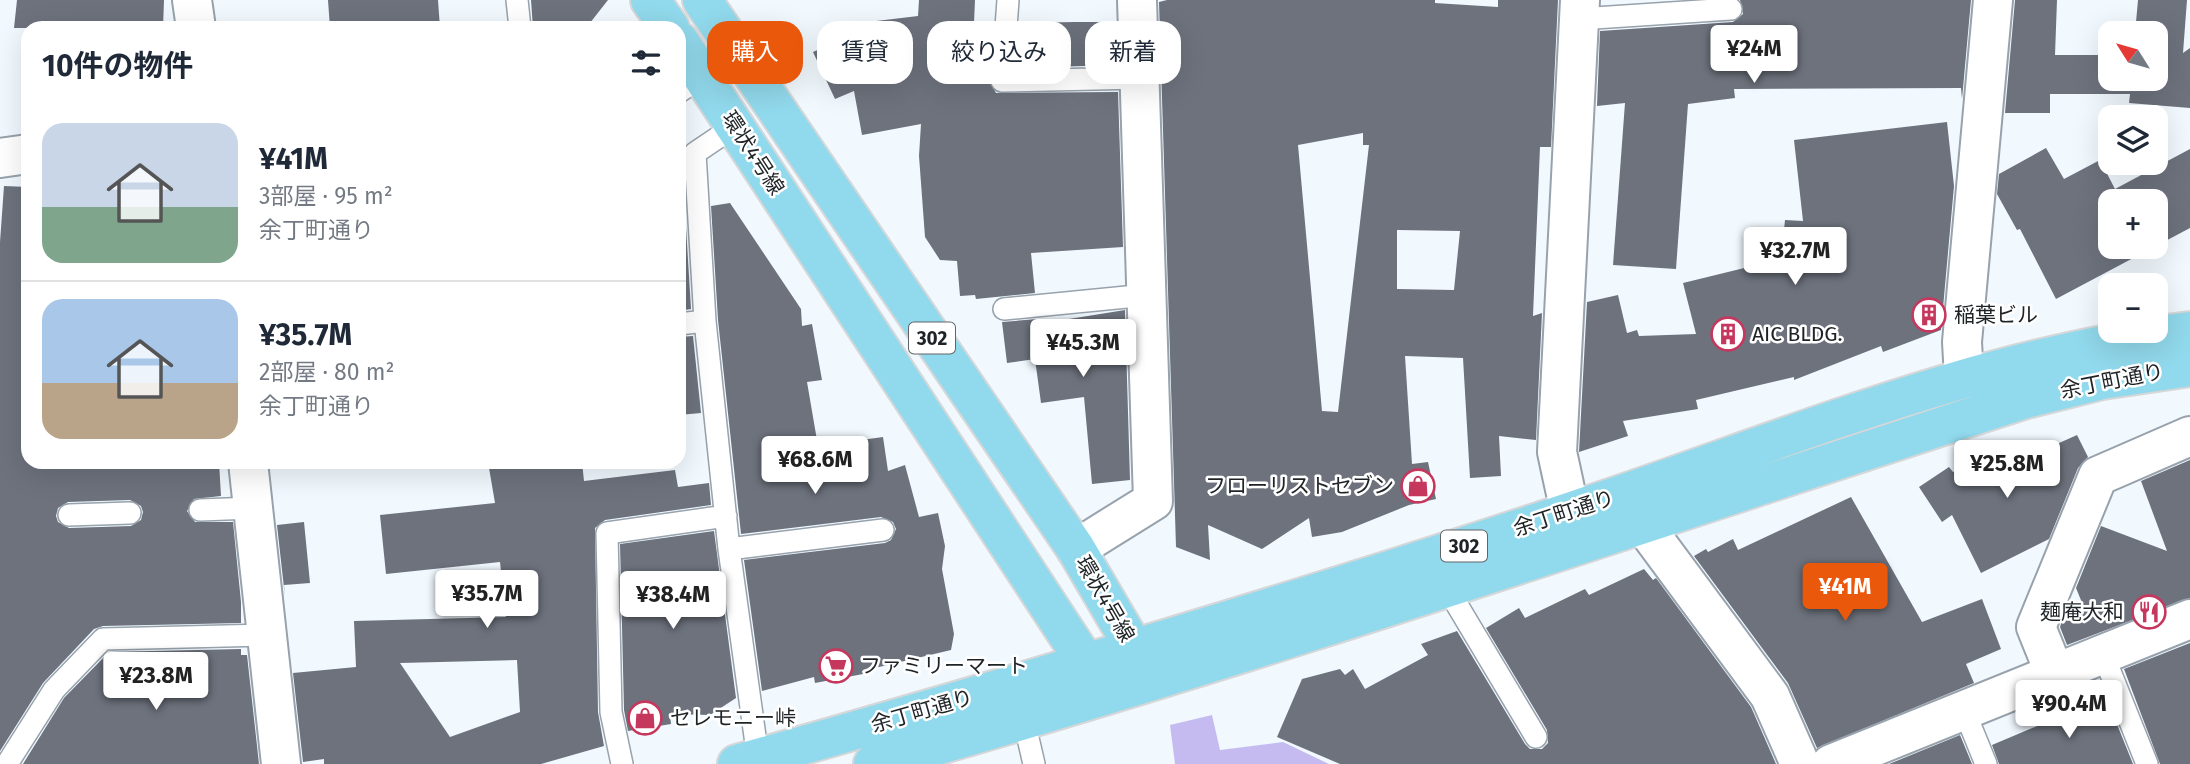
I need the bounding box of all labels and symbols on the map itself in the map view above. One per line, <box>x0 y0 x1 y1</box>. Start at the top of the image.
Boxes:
north arrow <box>2098 21 2168 91</box>
pin: ¥24M <box>1713 25 1795 85</box>
street label: 環状4号線 <box>716 106 790 200</box>
pin: ¥32.7M <box>1738 228 1852 287</box>
building icon: 稲葉ビル <box>1910 296 1948 334</box>
place label: 稲葉ビル <box>1954 302 2038 328</box>
building icon: AIC BLDG. <box>1709 315 1747 353</box>
pin: ¥45.3M <box>1026 320 1140 379</box>
place label: AIC BLDG. <box>1752 321 1843 347</box>
road number: 302 <box>909 322 955 354</box>
street label: 余丁町通り <box>2058 358 2166 404</box>
pin: ¥68.6M <box>758 436 872 496</box>
pin: ¥25.8M <box>1950 440 2064 500</box>
shop icon: フローリストセブン <box>1399 467 1437 505</box>
place label: フローリストセブン <box>1205 473 1394 499</box>
street label: 余丁町通り <box>1510 484 1618 542</box>
road number: 302 <box>1441 530 1487 562</box>
street label: 環状4号線 <box>1070 551 1140 647</box>
pin: ¥41M <box>1804 564 1886 623</box>
pin: ¥35.7M <box>430 570 544 630</box>
pin: ¥38.4M <box>616 572 730 631</box>
restaurant icon: 麺庵大和 <box>2130 593 2168 631</box>
place label: 麺庵大和 <box>2040 599 2124 625</box>
supermarket icon: ファミリーマート <box>817 647 855 685</box>
pin: ¥23.8M <box>99 652 213 712</box>
place label: ファミリーマート <box>860 653 1028 679</box>
pin: ¥90.4M <box>2012 680 2126 740</box>
street label: 余丁町通り <box>868 684 976 738</box>
shop icon: セレモニー峠 <box>626 699 664 737</box>
place label: セレモニー峠 <box>670 705 796 731</box>

